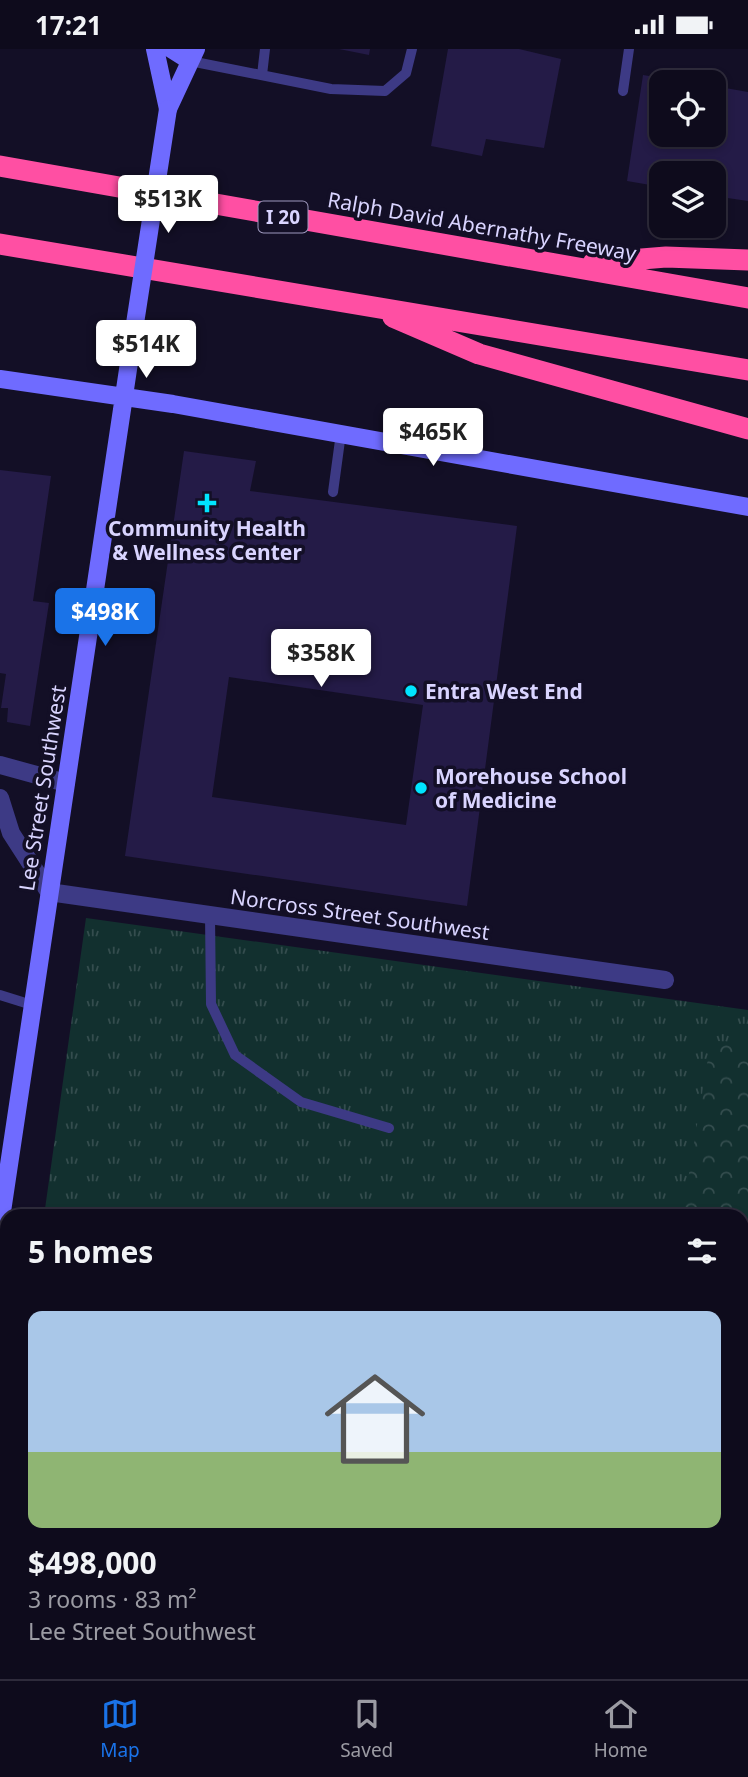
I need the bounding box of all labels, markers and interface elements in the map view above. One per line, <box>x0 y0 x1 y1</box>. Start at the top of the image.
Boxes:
text: 17:21 <box>35 7 102 43</box>
map controls <box>649 70 726 238</box>
button: locate <box>649 70 726 147</box>
button: layers <box>649 161 726 238</box>
pin: $513K <box>119 176 217 235</box>
text: $513K <box>134 182 202 214</box>
street label: Ralph David Abernathy Freeway <box>325 185 639 267</box>
road number: I 20 <box>258 201 308 233</box>
pin: $514K <box>97 321 195 380</box>
text: $514K <box>112 327 180 359</box>
pin: $465K <box>384 409 482 468</box>
text: $465K <box>399 415 467 447</box>
marker: Community Health & Wellness Center <box>197 493 217 513</box>
place label: Community Health & Wellness Center <box>108 514 306 566</box>
pin: $498K <box>56 589 154 648</box>
text: $498K <box>71 595 139 627</box>
pin: $358K <box>272 629 370 689</box>
text: $358K <box>287 636 355 668</box>
place label: Entra West End <box>425 677 583 705</box>
street label: Lee Street Southwest <box>12 683 72 893</box>
marker: Entra West End <box>403 683 419 699</box>
place label: Morehouse School of Medicine <box>435 762 627 814</box>
marker: Morehouse School of Medicine <box>413 780 429 796</box>
street label: Norcross Street Southwest <box>229 882 492 946</box>
text: 5 homes <box>28 1231 153 1272</box>
icon: filters <box>683 1232 721 1270</box>
icon: home <box>312 1356 438 1482</box>
text: $498,000 <box>28 1542 157 1583</box>
text: 3 rooms · 83 m² <box>28 1583 197 1615</box>
text: Lee Street Southwest <box>28 1615 256 1647</box>
tab: Map <box>100 1695 140 1763</box>
tab: Saved <box>340 1695 393 1763</box>
tab: Home <box>594 1695 648 1763</box>

